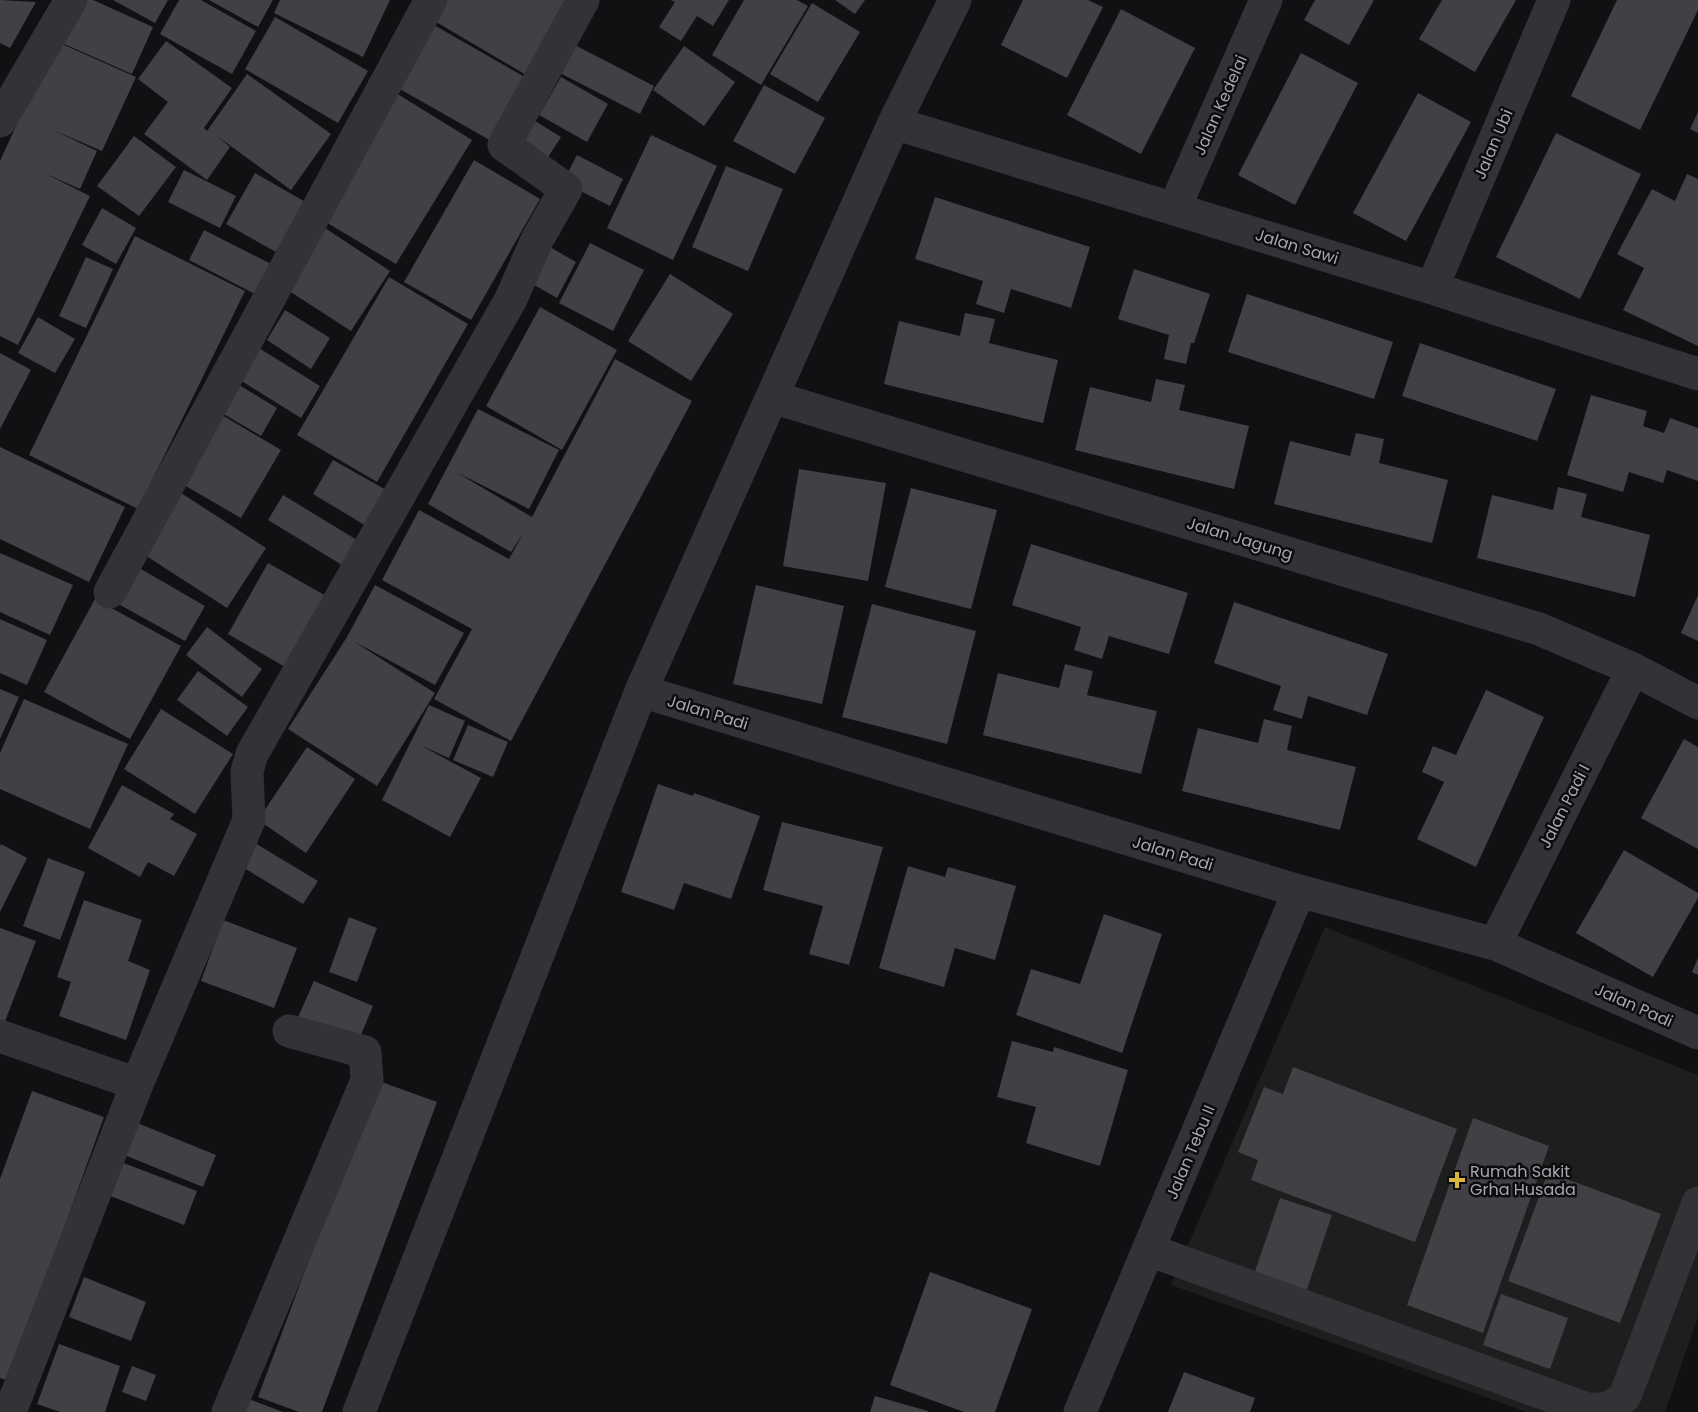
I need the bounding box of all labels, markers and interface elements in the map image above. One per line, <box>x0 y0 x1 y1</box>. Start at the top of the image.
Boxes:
street label: Jalan Kedelai <box>1188 51 1253 159</box>
street label: Jalan Ubi <box>1468 106 1519 183</box>
street label: Jalan Sawi <box>1252 223 1341 270</box>
street label: Jalan Jagung <box>1184 511 1296 566</box>
street label: Jalan Padi <box>665 689 751 736</box>
street label: Jalan Padi I <box>1533 760 1595 852</box>
street label: Jalan Padi <box>1130 830 1216 877</box>
street label: Jalan Padi <box>1591 978 1677 1033</box>
street label: Jalan Tebu II <box>1160 1102 1221 1203</box>
place label: Rumah Sakit Grha Husada <box>1470 1160 1576 1201</box>
marker: Rumah Sakit Grha Husada <box>1448 1171 1466 1189</box>

